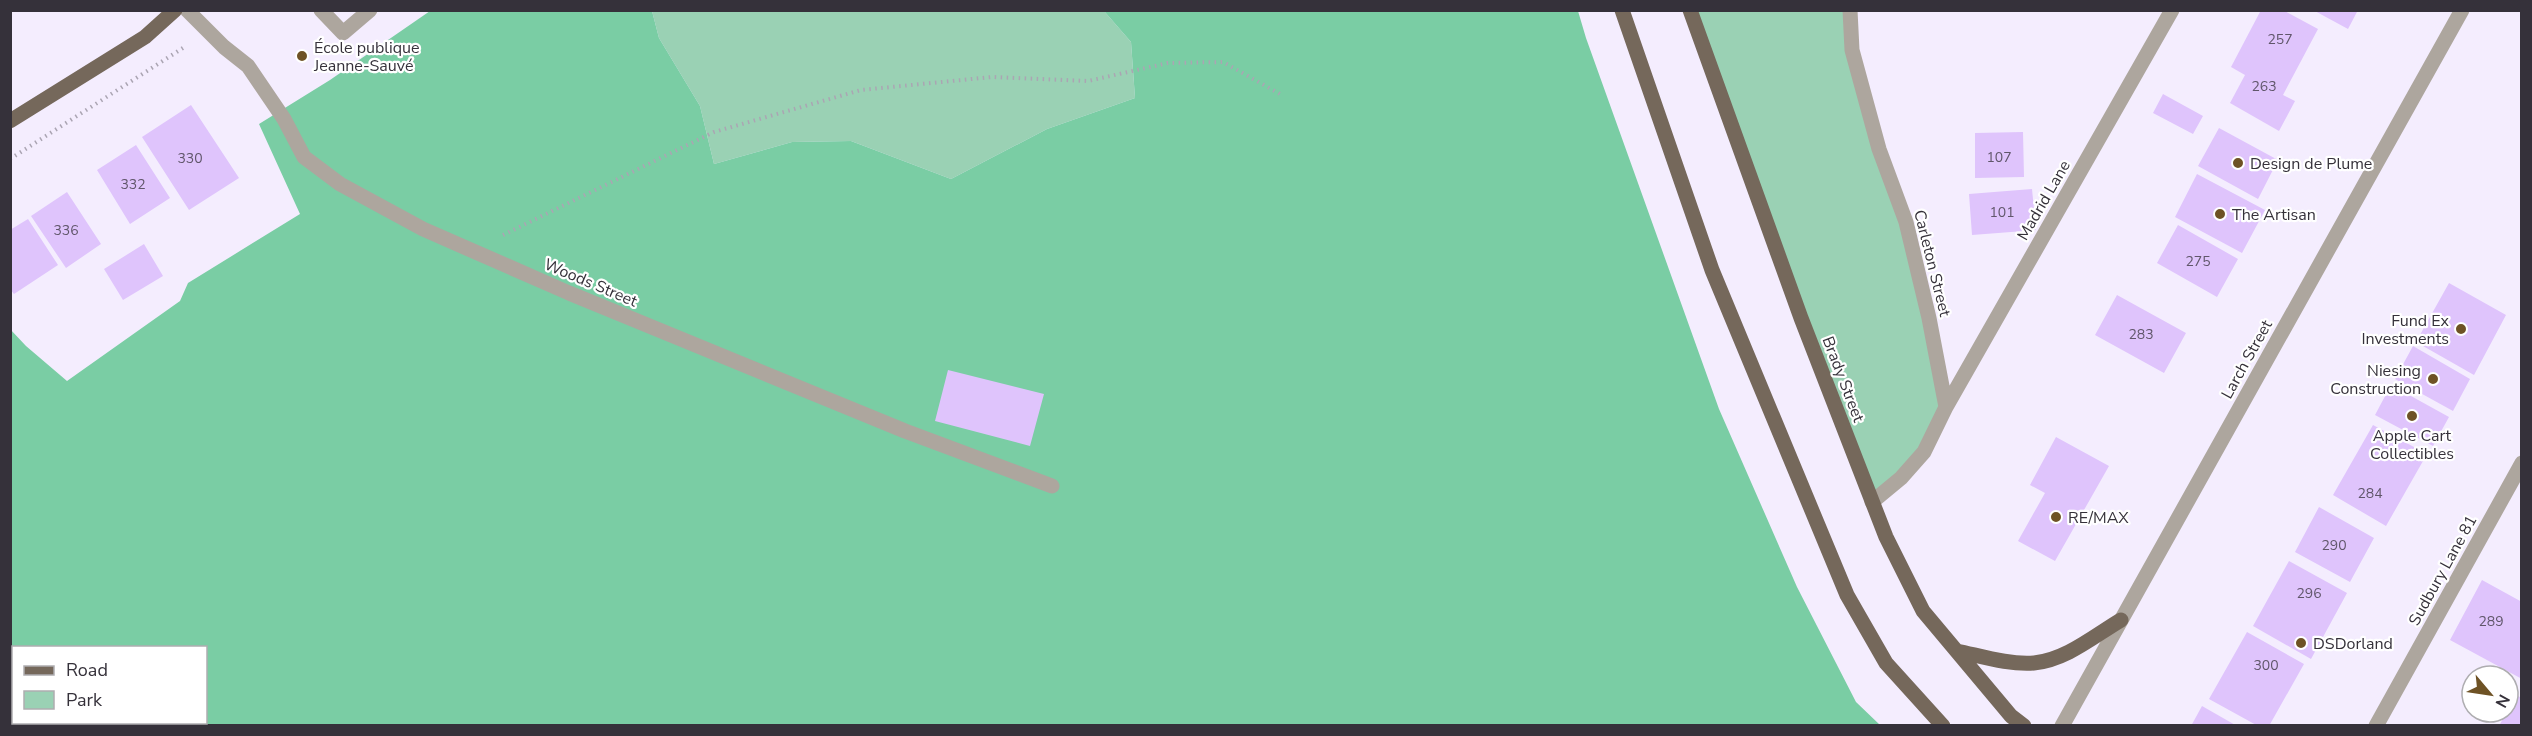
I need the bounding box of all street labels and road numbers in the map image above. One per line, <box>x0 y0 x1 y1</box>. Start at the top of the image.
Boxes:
street label: Madrid Lane <box>2012 156 2076 245</box>
street label: Carleton Street <box>1908 208 1956 319</box>
street label: Woods Street <box>541 253 641 313</box>
street label: Larch Street <box>2216 316 2278 403</box>
street label: Brady Street <box>1817 333 1870 426</box>
street label: Sudbury Lane 81 <box>2403 511 2482 630</box>

